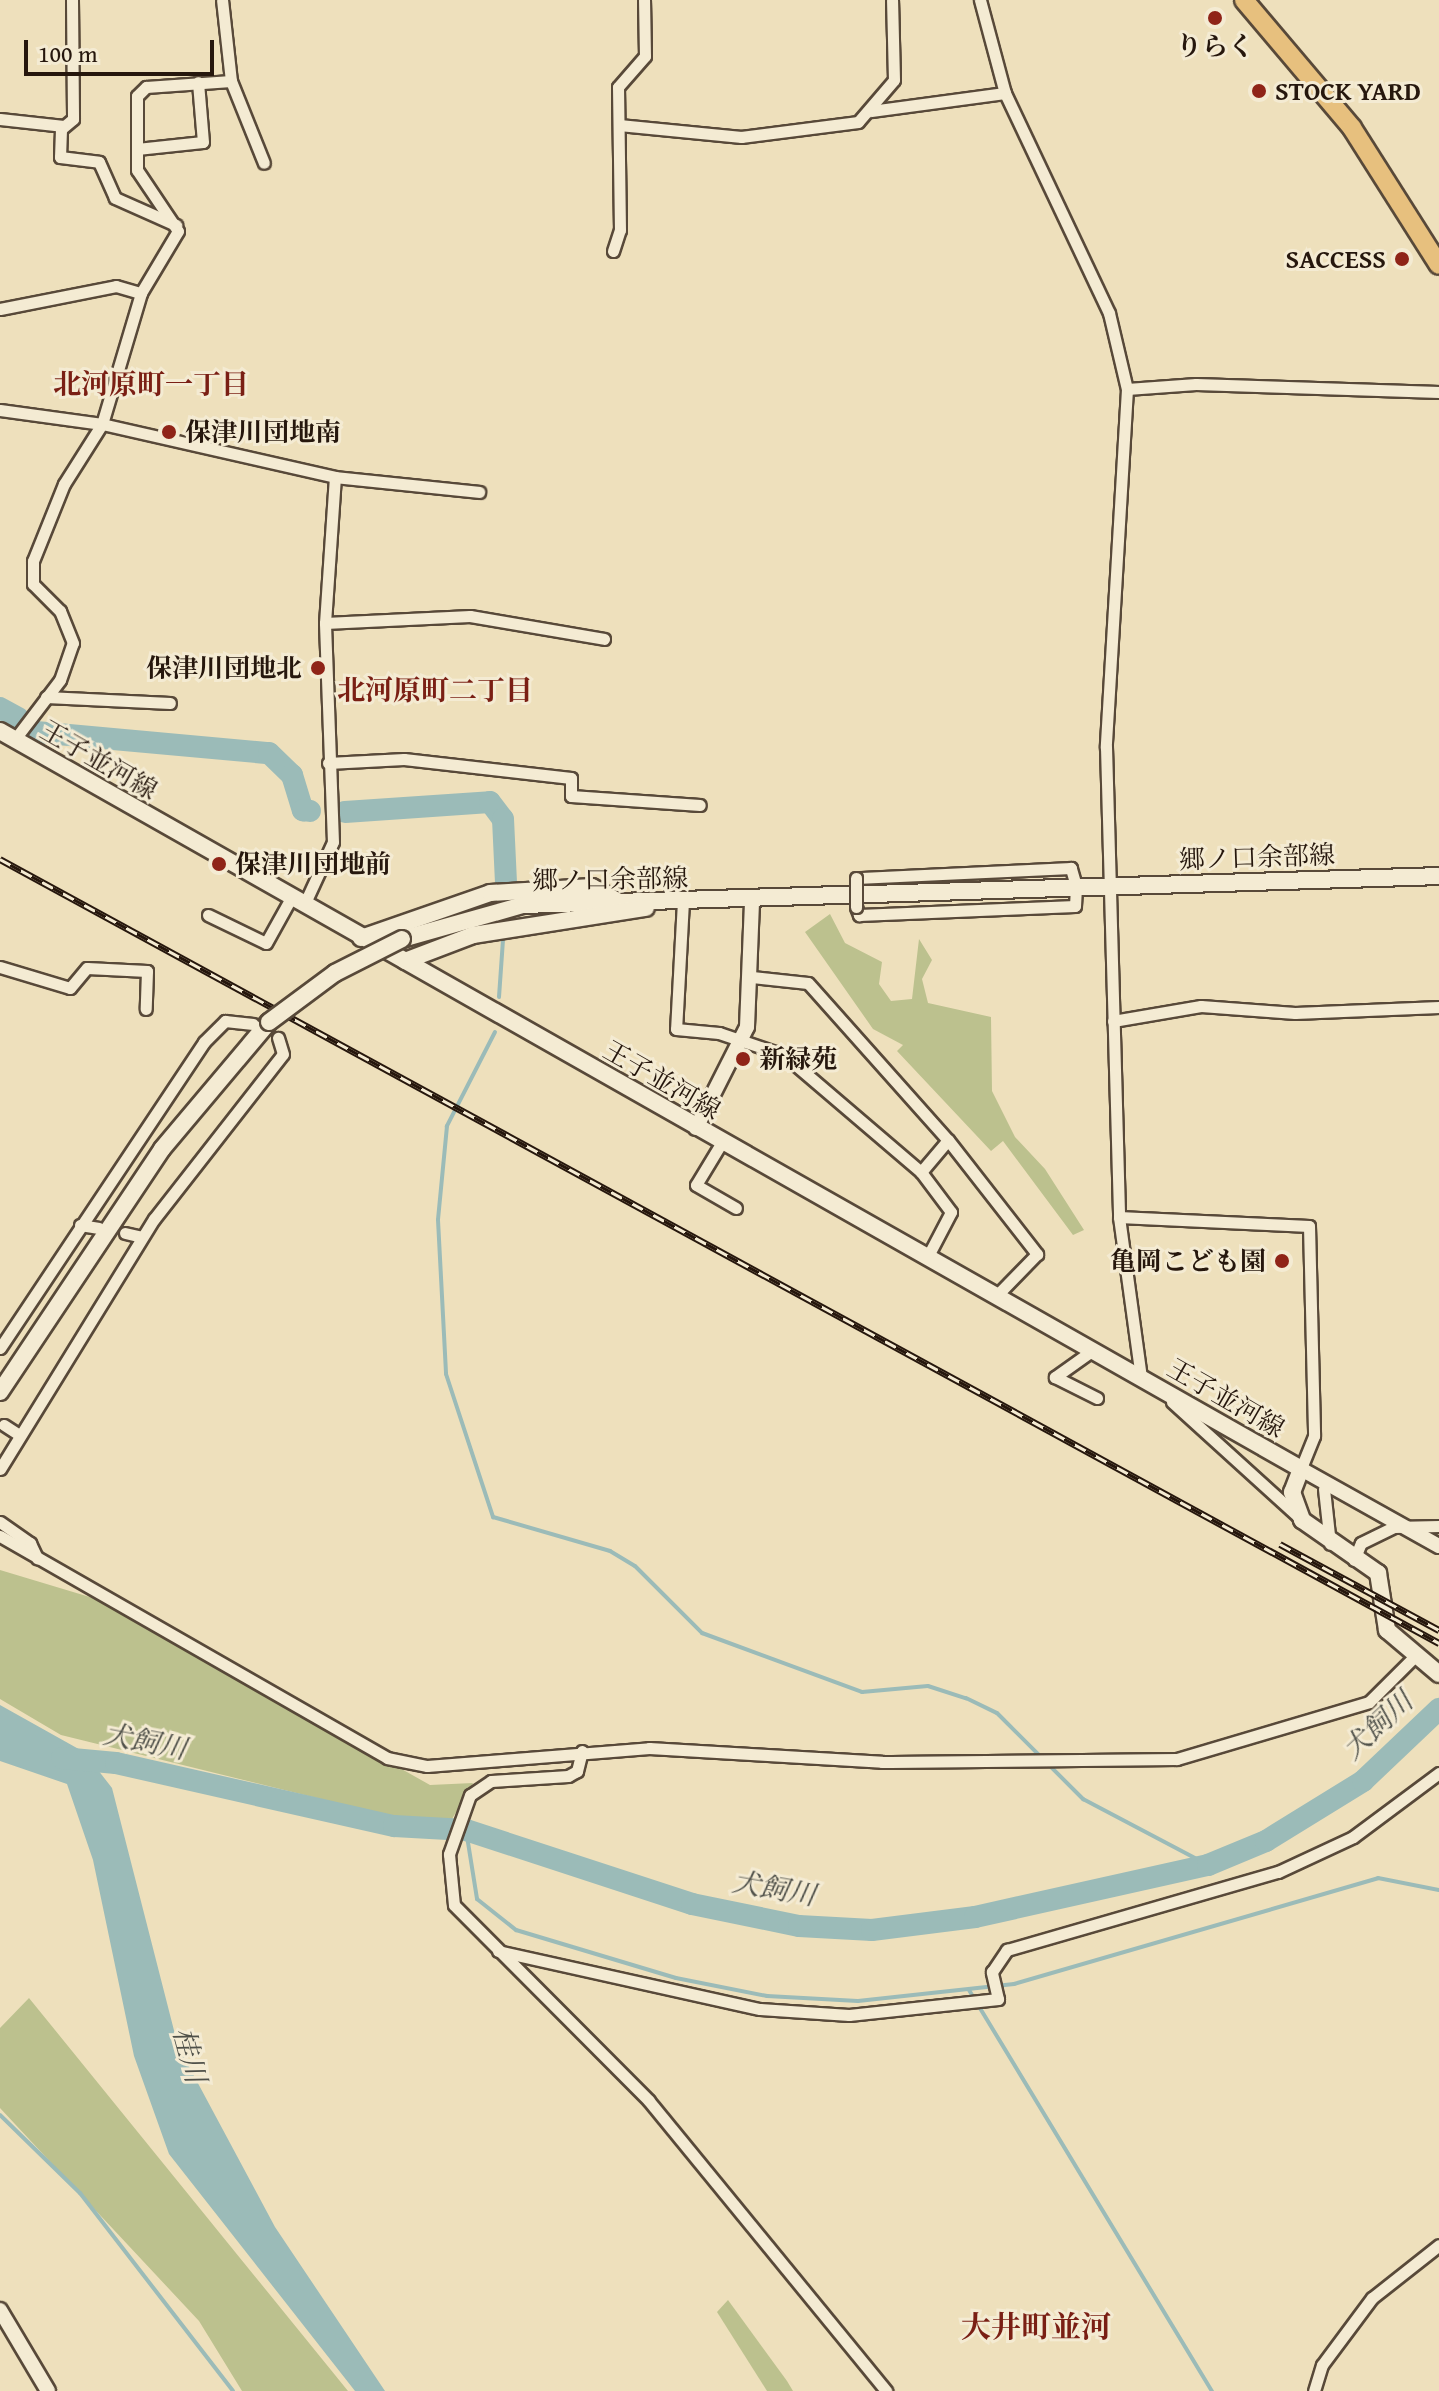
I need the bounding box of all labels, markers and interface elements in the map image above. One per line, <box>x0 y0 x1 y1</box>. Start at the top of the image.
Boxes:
marker: りらく <box>1206 9 1224 27</box>
scale bar <box>28 24 218 74</box>
place label: りらく <box>1176 30 1254 62</box>
text: 100 m <box>38 36 98 71</box>
place label: STOCK YARD <box>1275 75 1421 107</box>
marker: STOCK YARD <box>1250 82 1268 100</box>
place label: SACCESS <box>1286 243 1386 275</box>
marker: SACCESS <box>1393 250 1411 268</box>
district label: 北河原町一丁目 <box>53 367 249 401</box>
place label: 保津川団地南 <box>185 416 341 448</box>
marker: 保津川団地南 <box>160 423 178 441</box>
place label: 保津川団地北 <box>146 652 302 684</box>
marker: 保津川団地北 <box>309 659 327 677</box>
district label: 北河原町二丁目 <box>337 673 533 707</box>
street label: 王子並河線 <box>35 714 163 806</box>
street label: 郷ノ口余部線 <box>1179 839 1335 875</box>
place label: 保津川団地前 <box>235 848 391 880</box>
marker: 保津川団地前 <box>210 855 228 873</box>
street label: 郷ノ口余部線 <box>532 862 688 896</box>
street label: 王子並河線 <box>598 1034 726 1126</box>
place label: 新緑苑 <box>759 1043 837 1075</box>
marker: 新緑苑 <box>734 1050 752 1068</box>
place label: 亀岡こども園 <box>1110 1245 1266 1277</box>
marker: 亀岡こども園 <box>1273 1252 1291 1270</box>
street label: 王子並河線 <box>1162 1352 1290 1444</box>
water label: 犬飼川 <box>1335 1684 1419 1766</box>
water label: 犬飼川 <box>101 1716 189 1766</box>
water label: 犬飼川 <box>730 1864 818 1912</box>
water label: 桂川 <box>167 2024 213 2086</box>
district label: 大井町並河 <box>961 2308 1111 2344</box>

